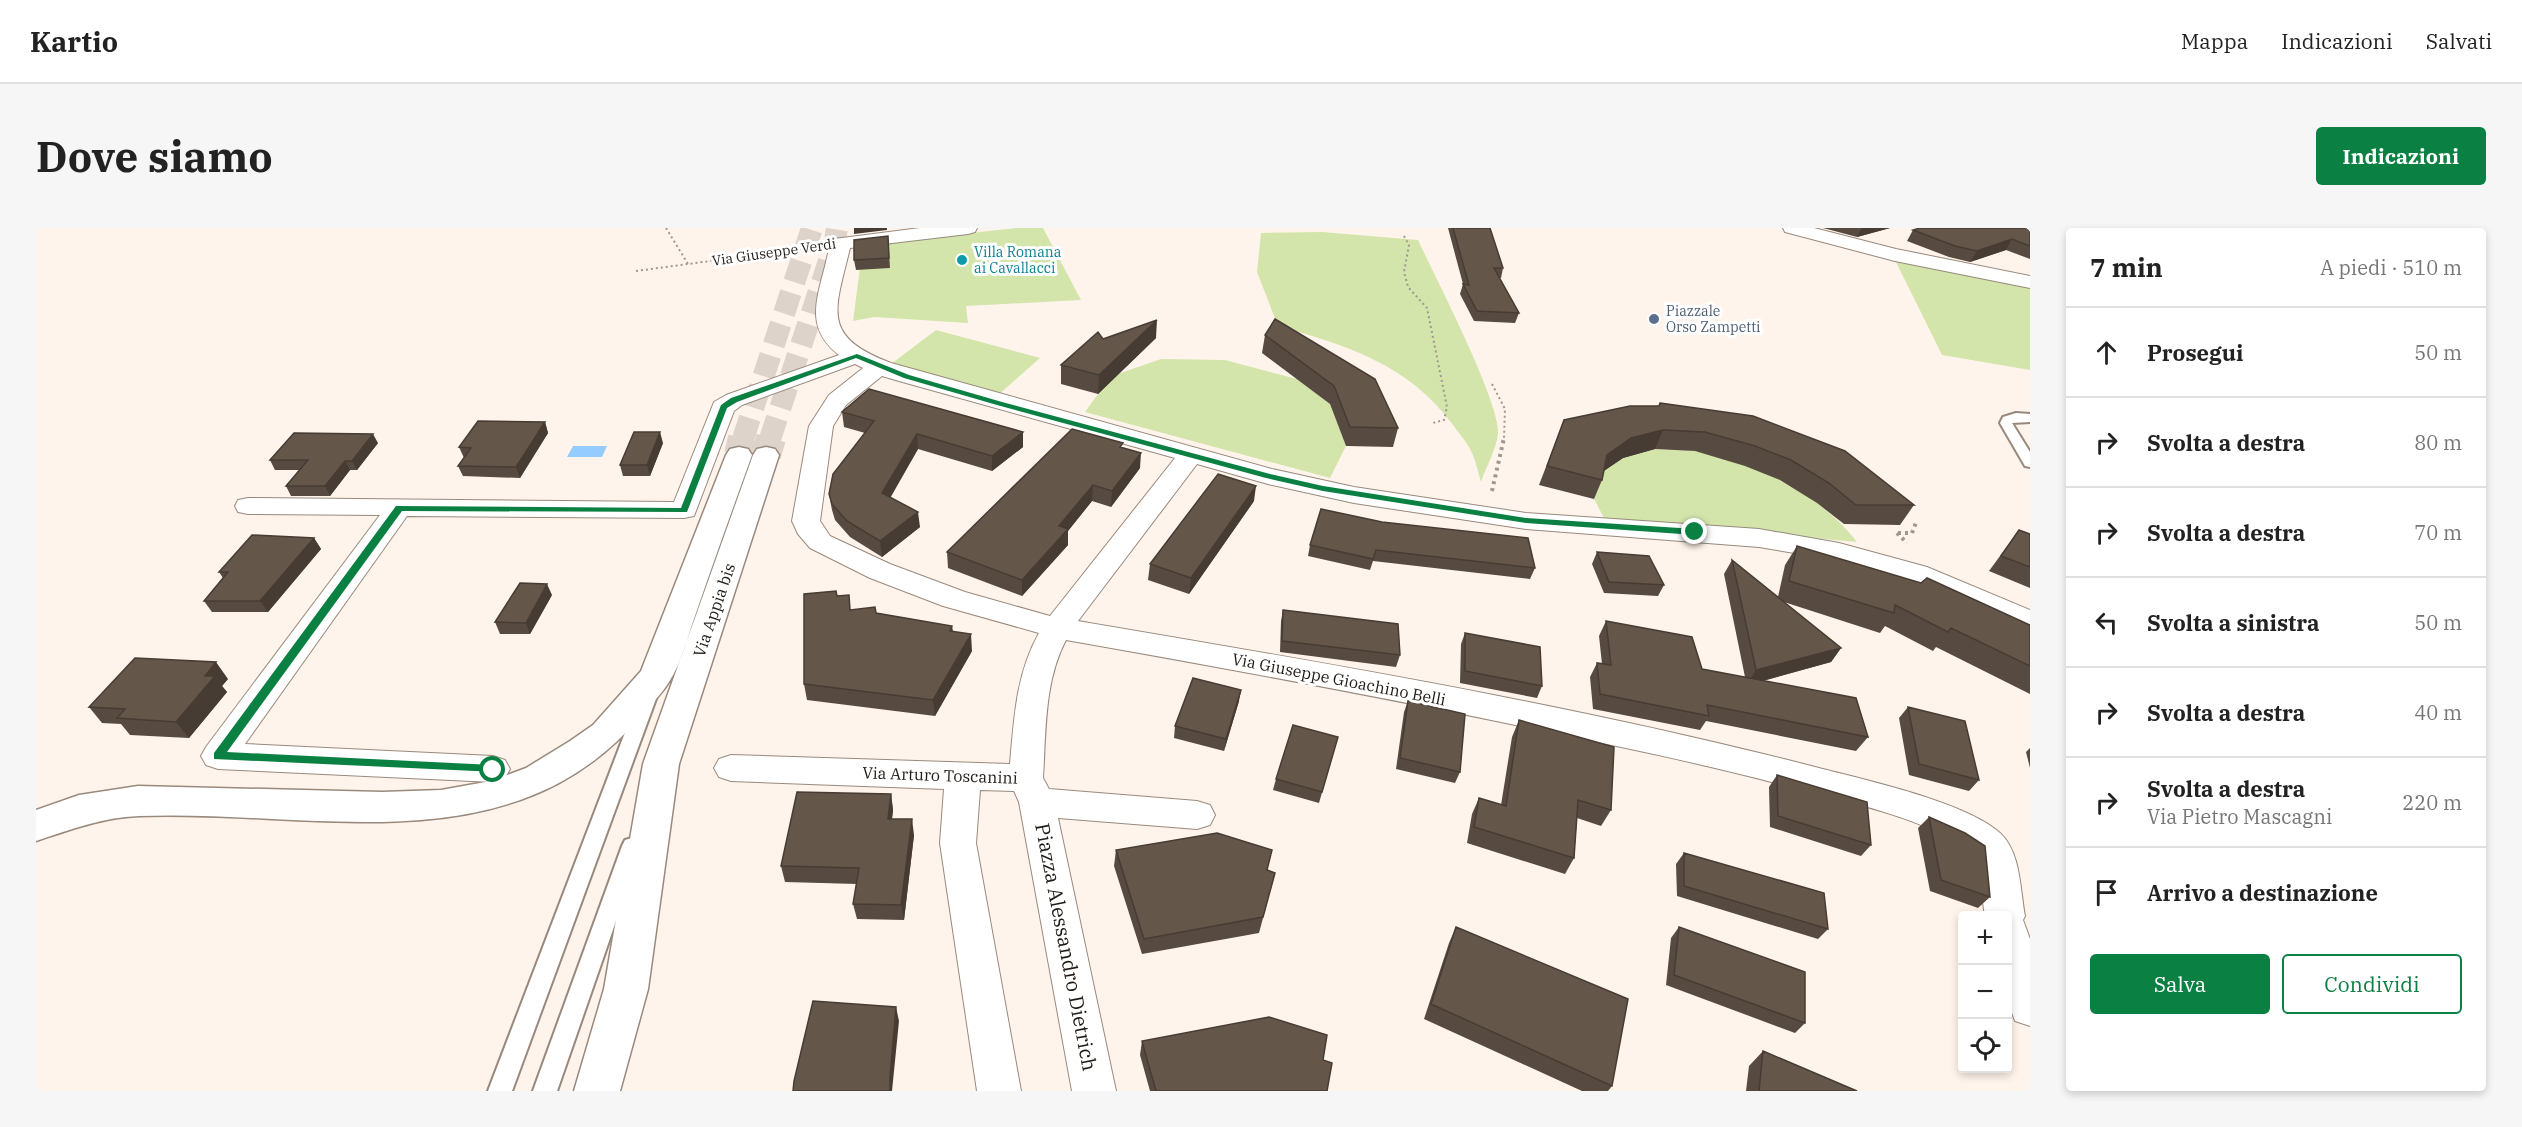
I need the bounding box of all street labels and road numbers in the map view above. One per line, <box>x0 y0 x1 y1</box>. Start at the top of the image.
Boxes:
street label: Via Giuseppe Verdi <box>711 234 837 270</box>
street label: Via Appia bis <box>689 560 739 660</box>
street label: Via Giuseppe Gioachino Belli <box>1230 648 1448 710</box>
street label: Via Arturo Toscanini <box>862 762 1018 788</box>
street label: Piazza Alessandro Dietrich <box>1029 821 1104 1073</box>

